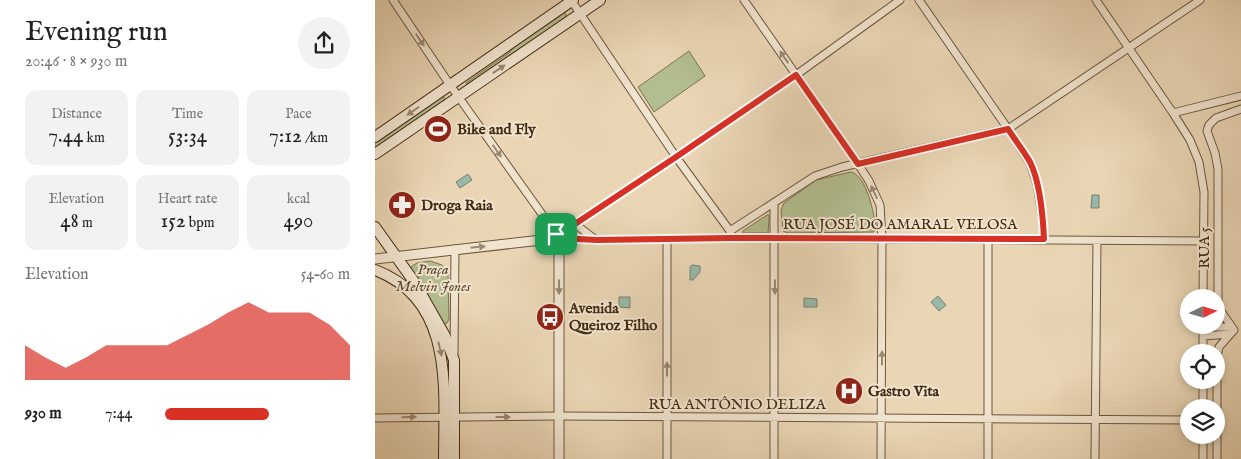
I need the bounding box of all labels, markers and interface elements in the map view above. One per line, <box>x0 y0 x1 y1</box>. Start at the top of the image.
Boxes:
text: Evening run <box>25 15 168 50</box>
button: share <box>298 17 350 69</box>
one-way arrow <box>415 34 425 47</box>
one-way arrow <box>779 50 789 64</box>
text: 20:46 · 8 × 930 m <box>25 52 127 72</box>
one-way arrow <box>492 64 506 74</box>
text: Distance <box>51 105 102 123</box>
text: Time <box>172 105 203 123</box>
text: Pace <box>285 105 312 123</box>
one-way arrow <box>406 106 420 116</box>
sports icon: Bike and Fly <box>423 114 453 144</box>
place label: Bike and Fly <box>457 120 536 139</box>
text: 7.44 <box>48 123 83 150</box>
text: 53:34 <box>168 123 207 150</box>
text: 7:12 <box>269 123 302 150</box>
text: km <box>83 129 105 147</box>
text: /km <box>302 129 328 147</box>
one-way arrow <box>492 144 502 158</box>
one-way arrow <box>870 185 878 199</box>
text: Elevation <box>49 190 104 208</box>
text: Heart rate <box>158 190 217 208</box>
text: kcal <box>287 190 310 208</box>
pharmacy icon: Droga Raia <box>387 190 417 220</box>
place label: Droga Raia <box>421 196 493 215</box>
text: 48 <box>60 208 79 235</box>
text: 152 <box>160 208 186 235</box>
text: 490 <box>284 208 313 235</box>
pin <box>535 213 577 255</box>
text: m <box>79 214 93 232</box>
text: bpm <box>186 214 215 232</box>
street label: RUA JOSÉ DO AMARAL VELOSA <box>783 215 1018 234</box>
icon: arrive <box>542 220 570 248</box>
street label: RUA 5 <box>1195 227 1214 269</box>
one-way arrow <box>471 243 487 251</box>
park label: Praça Melvin Jones <box>396 260 471 296</box>
text: Elevation <box>25 265 88 285</box>
text: 54–60 m <box>301 265 350 285</box>
one-way arrow <box>555 279 563 295</box>
one-way arrow <box>771 279 779 295</box>
north arrow <box>1180 289 1225 334</box>
map controls <box>1180 289 1225 444</box>
place label: Avenida Queiroz Filho <box>568 299 657 335</box>
bus stop icon: Avenida Queiroz Filho <box>535 302 565 332</box>
one-way arrow <box>436 342 444 357</box>
button: locate <box>1180 344 1225 389</box>
one-way arrow <box>878 350 886 366</box>
one-way arrow <box>663 361 671 377</box>
hospital icon: Gastro Vita <box>834 376 864 406</box>
place label: Gastro Vita <box>868 382 940 401</box>
street label: RUA ANTÔNIO DELIZA <box>648 395 827 414</box>
button: layers <box>1180 399 1225 444</box>
text: 930 m <box>25 404 62 424</box>
text: 7:44 <box>105 404 132 424</box>
one-way arrow <box>402 413 418 421</box>
one-way arrow <box>495 413 511 421</box>

